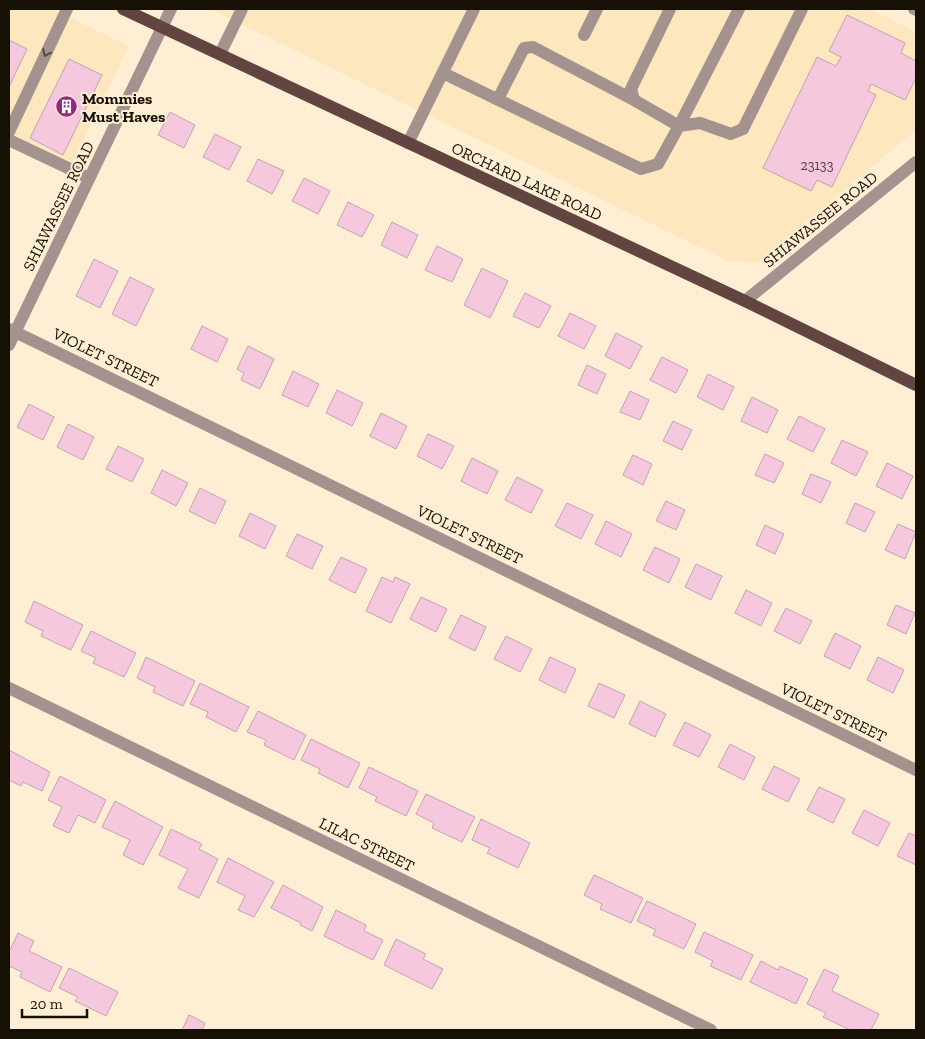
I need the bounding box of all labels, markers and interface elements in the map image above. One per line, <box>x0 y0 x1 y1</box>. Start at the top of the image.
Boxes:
one-way arrow <box>42 48 52 57</box>
place label: Mommies Must Haves <box>82 89 165 126</box>
building icon: Mommies Must Haves <box>54 95 78 119</box>
street label: SHIAWASSEE ROAD <box>19 138 98 274</box>
street label: ORCHARD LAKE ROAD <box>449 138 605 225</box>
house number: 23133 <box>800 157 834 174</box>
street label: SHIAWASSEE ROAD <box>759 167 881 271</box>
street label: VIOLET STREET <box>49 323 162 391</box>
street label: VIOLET STREET <box>413 500 526 568</box>
street label: VIOLET STREET <box>777 678 890 746</box>
street label: LILAC STREET <box>316 813 418 876</box>
scale bar <box>22 986 88 1018</box>
text: 20 m <box>30 995 63 1013</box>

